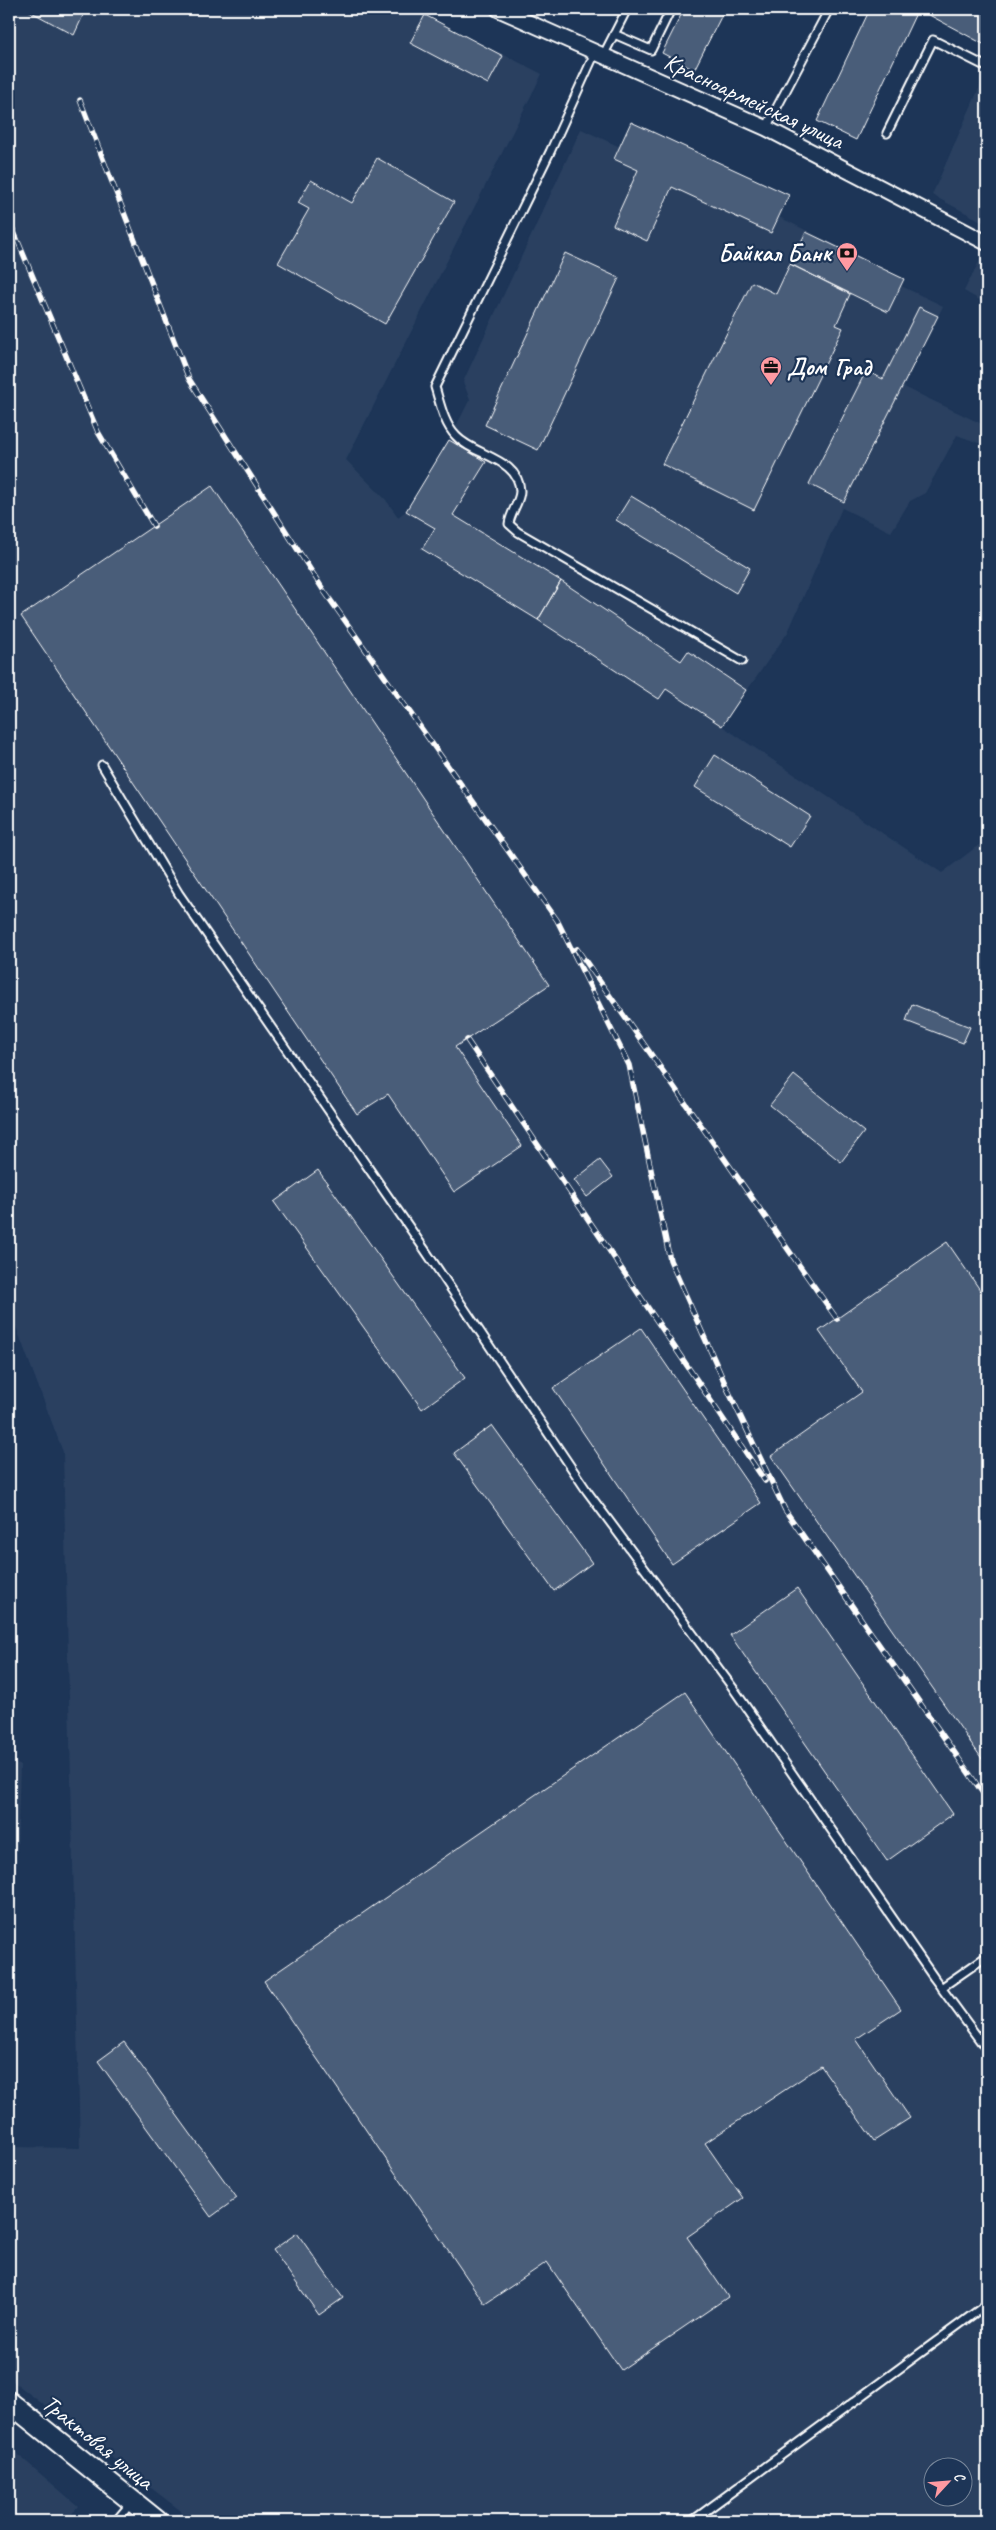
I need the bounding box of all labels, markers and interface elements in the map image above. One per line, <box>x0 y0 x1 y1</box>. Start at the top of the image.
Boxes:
street label: Красноармейская улица <box>659 46 850 156</box>
place label: Байкал Банк <box>718 238 833 268</box>
bank icon: Байкал Банк <box>835 241 859 272</box>
place label: Дом Град <box>787 352 873 382</box>
office icon: Дом Град <box>759 355 783 386</box>
street label: Трактовая улица <box>36 2388 161 2497</box>
north arrow <box>924 2458 974 2508</box>
text: С <box>950 2470 969 2485</box>

